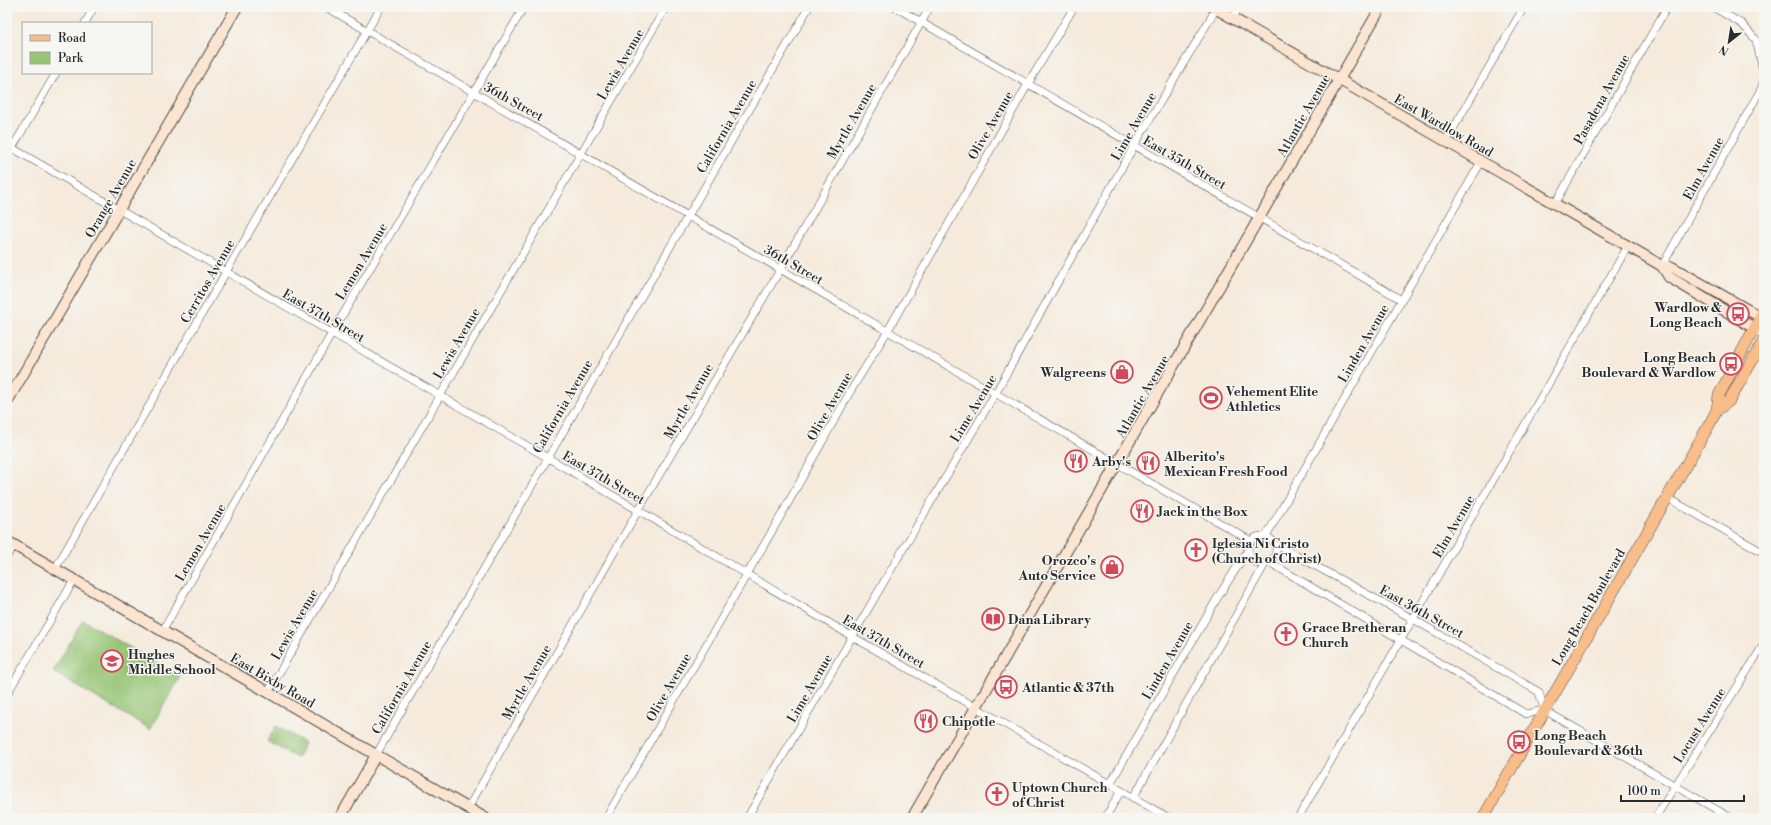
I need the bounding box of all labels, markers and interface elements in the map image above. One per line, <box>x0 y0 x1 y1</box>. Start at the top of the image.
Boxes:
legend <box>22 22 152 74</box>
north arrow <box>1709 22 1749 62</box>
street label: Lewis Avenue <box>594 26 648 103</box>
text: Road <box>58 31 86 46</box>
text: N <box>1717 41 1732 58</box>
text: Park <box>58 51 84 66</box>
street label: Pasadena Avenue <box>1570 51 1634 147</box>
street label: Atlantic Avenue <box>1273 71 1334 161</box>
street label: California Avenue <box>694 77 760 176</box>
street label: 36th Street <box>481 79 546 125</box>
street label: Myrtle Avenue <box>824 81 880 162</box>
street label: Olive Avenue <box>965 88 1017 163</box>
street label: Lime Avenue <box>1108 89 1160 164</box>
street label: East Wardlow Road <box>1391 91 1496 161</box>
street label: East 35th Street <box>1140 133 1229 193</box>
street label: Elm Avenue <box>1680 134 1728 203</box>
street label: Orange Avenue <box>82 156 140 241</box>
street label: Lemon Avenue <box>333 220 391 303</box>
street label: Cerritos Avenue <box>177 236 239 326</box>
street label: 36th Street <box>761 242 826 288</box>
street label: East 37th Street <box>279 286 368 346</box>
place label: Wardlow & Long Beach <box>1650 300 1722 331</box>
street label: Linden Avenue <box>1335 301 1393 386</box>
bus stop icon: Wardlow & Long Beach <box>1725 301 1751 327</box>
street label: Lewis Avenue <box>430 305 484 382</box>
place label: Long Beach Boulevard & Wardlow <box>1581 350 1717 381</box>
bus stop icon: Long Beach Boulevard & Wardlow <box>1718 351 1744 377</box>
street label: Atlantic Avenue <box>1112 352 1173 442</box>
street label: California Avenue <box>530 357 596 456</box>
shop icon: Walgreens <box>1109 359 1135 385</box>
street label: Myrtle Avenue <box>661 361 717 442</box>
place label: Walgreens <box>1040 365 1106 381</box>
street label: Olive Avenue <box>804 369 856 444</box>
street label: Lime Avenue <box>947 371 1001 445</box>
place label: Vehement Elite Athletics <box>1225 384 1318 415</box>
sports icon: Vehement Elite Athletics <box>1198 385 1224 411</box>
street label: East 37th Street <box>559 448 648 508</box>
restaurant icon: Arby's <box>1063 448 1089 474</box>
place label: Alberito's Mexican Fresh Food <box>1163 449 1288 480</box>
restaurant icon: Alberito's Mexican Fresh Food <box>1135 450 1161 476</box>
place label: Arby's <box>1091 454 1131 470</box>
street label: Elm Avenue <box>1430 492 1478 561</box>
restaurant icon: Jack in the Box <box>1129 498 1155 524</box>
street label: Lemon Avenue <box>172 500 230 584</box>
place label: Jack in the Box <box>1156 504 1248 520</box>
place label: Iglesia Ni Cristo (Church of Christ) <box>1212 536 1321 567</box>
church icon: Iglesia Ni Cristo (Church of Christ) <box>1183 537 1209 563</box>
street label: Long Beach Boulevard <box>1549 546 1629 669</box>
place label: Orozco's Auto Service <box>1018 553 1096 584</box>
shop icon: Orozco's Auto Service <box>1099 554 1125 580</box>
street label: East 36th Street <box>1376 582 1467 642</box>
street label: Lewis Avenue <box>268 586 322 663</box>
library icon: Dana Library <box>980 606 1006 632</box>
street label: East 37th Street <box>839 612 928 672</box>
place label: Dana Library <box>1008 612 1091 628</box>
street label: Linden Avenue <box>1139 618 1197 703</box>
place label: Grace Bretheran Church <box>1302 620 1406 651</box>
church icon: Grace Bretheran Church <box>1273 621 1299 647</box>
street label: California Avenue <box>369 638 435 737</box>
street label: Myrtle Avenue <box>499 642 555 723</box>
place label: Hughes Middle School <box>128 647 216 678</box>
school or university icon: Hughes Middle School <box>99 648 125 674</box>
street label: East Bixby Road <box>227 650 318 712</box>
street label: Olive Avenue <box>643 650 695 725</box>
street label: Lime Avenue <box>784 651 836 726</box>
bus stop icon: Atlantic & 37th <box>993 674 1019 700</box>
place label: Atlantic & 37th <box>1021 680 1114 696</box>
street label: Locust Avenue <box>1670 685 1730 766</box>
restaurant icon: Chipotle <box>913 708 939 734</box>
place label: Chipotle <box>942 714 995 730</box>
place label: Long Beach Boulevard & 36th <box>1534 728 1643 759</box>
bus stop icon: Long Beach Boulevard & 36th <box>1506 729 1532 755</box>
scale bar <box>1621 777 1744 803</box>
place label: Uptown Church of Christ <box>1012 780 1108 811</box>
church icon: Uptown Church of Christ <box>984 781 1010 807</box>
text: 100 m <box>1627 784 1661 799</box>

